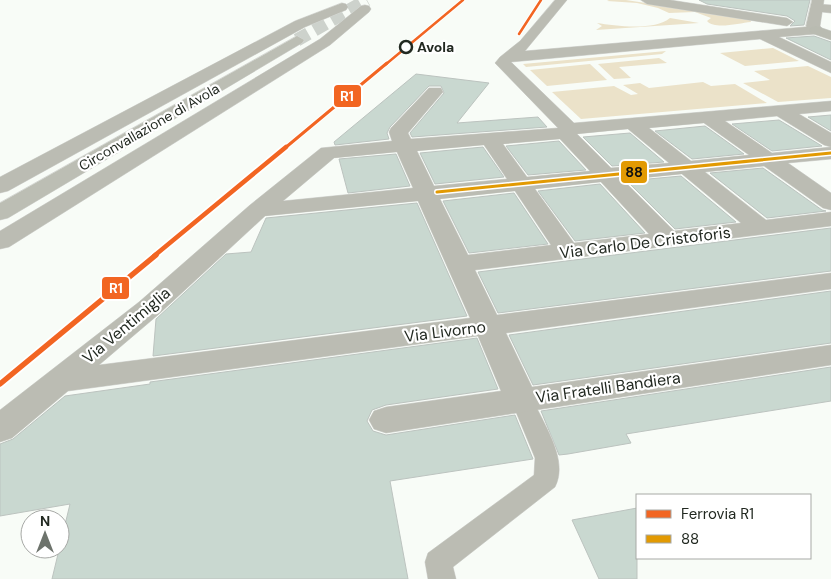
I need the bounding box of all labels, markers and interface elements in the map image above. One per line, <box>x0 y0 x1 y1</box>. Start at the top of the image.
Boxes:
place label: Avola <box>417 38 454 56</box>
marker: Avola <box>399 40 413 54</box>
street label: Circonvallazione di Avola <box>76 79 222 175</box>
line badge: R1 <box>333 84 362 108</box>
text: R1 <box>340 87 354 105</box>
line badge: 88 <box>620 160 648 184</box>
text: 88 <box>625 163 643 181</box>
street label: Via Carlo De Cristoforis <box>558 222 732 263</box>
line badge: R1 <box>101 276 130 300</box>
text: R1 <box>109 279 123 297</box>
street label: Via Ventimiglia <box>78 282 175 368</box>
street label: Via Livorno <box>403 316 487 347</box>
street label: Via Fratelli Bandiera <box>534 367 682 408</box>
legend <box>636 494 811 559</box>
text: Ferrovia R1 <box>681 504 754 524</box>
north arrow <box>20 509 70 559</box>
text: N <box>40 512 50 530</box>
text: 88 <box>681 529 699 549</box>

